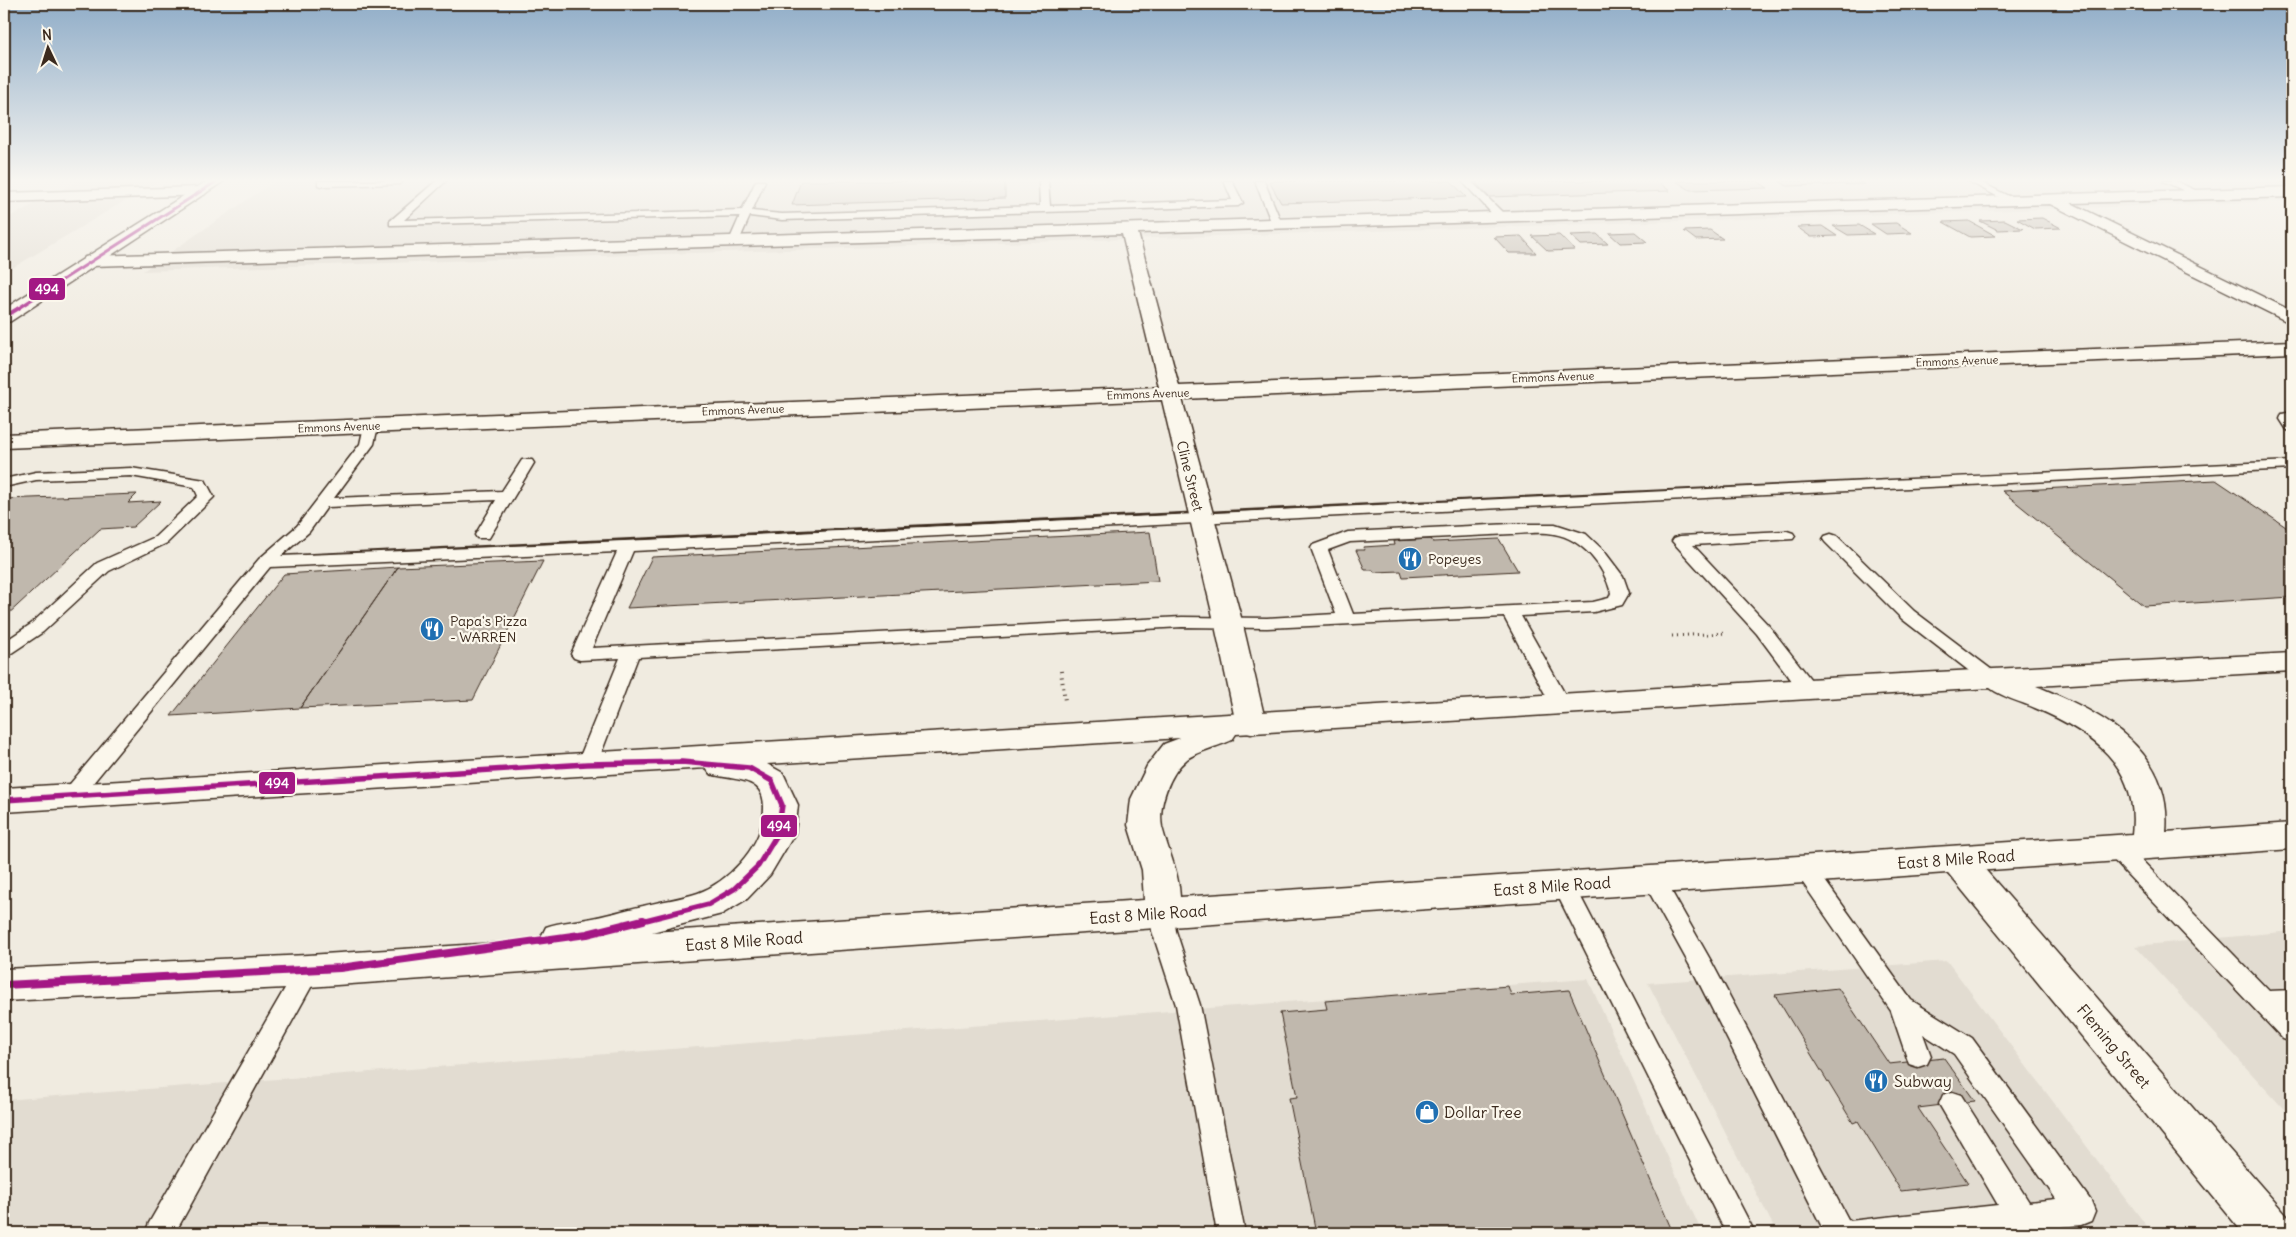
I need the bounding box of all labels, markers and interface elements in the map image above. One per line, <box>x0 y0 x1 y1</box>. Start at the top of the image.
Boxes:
north arrow <box>22 22 72 72</box>
text: N <box>42 26 53 44</box>
line badge: 494 <box>28 277 66 301</box>
text: 494 <box>35 280 59 298</box>
street label: Emmons Avenue <box>1915 353 1999 369</box>
street label: Emmons Avenue <box>1511 369 1595 385</box>
street label: Emmons Avenue <box>1106 386 1190 402</box>
street label: Emmons Avenue <box>701 402 785 418</box>
street label: Emmons Avenue <box>297 419 381 435</box>
street label: Cline Street <box>1173 439 1207 513</box>
restaurant icon: Popeyes <box>1397 546 1423 572</box>
place label: Popeyes <box>1428 550 1481 568</box>
place label: Papa's Pizza - WARREN <box>450 612 527 646</box>
restaurant icon: Papa's Pizza - WARREN <box>419 616 445 642</box>
line badge: 494 <box>258 771 296 795</box>
text: 494 <box>265 774 289 792</box>
line badge: 494 <box>760 814 798 838</box>
text: 494 <box>767 817 791 835</box>
street label: East 8 Mile Road <box>1897 845 2015 873</box>
street label: East 8 Mile Road <box>1493 872 1611 900</box>
street label: East 8 Mile Road <box>1089 900 1207 928</box>
street label: East 8 Mile Road <box>685 927 803 955</box>
street label: Fleming Street <box>2073 1000 2155 1093</box>
restaurant icon: Subway <box>1863 1068 1889 1094</box>
place label: Subway <box>1894 1071 1952 1091</box>
shop icon: Dollar Tree <box>1414 1099 1440 1125</box>
place label: Dollar Tree <box>1444 1102 1522 1122</box>

